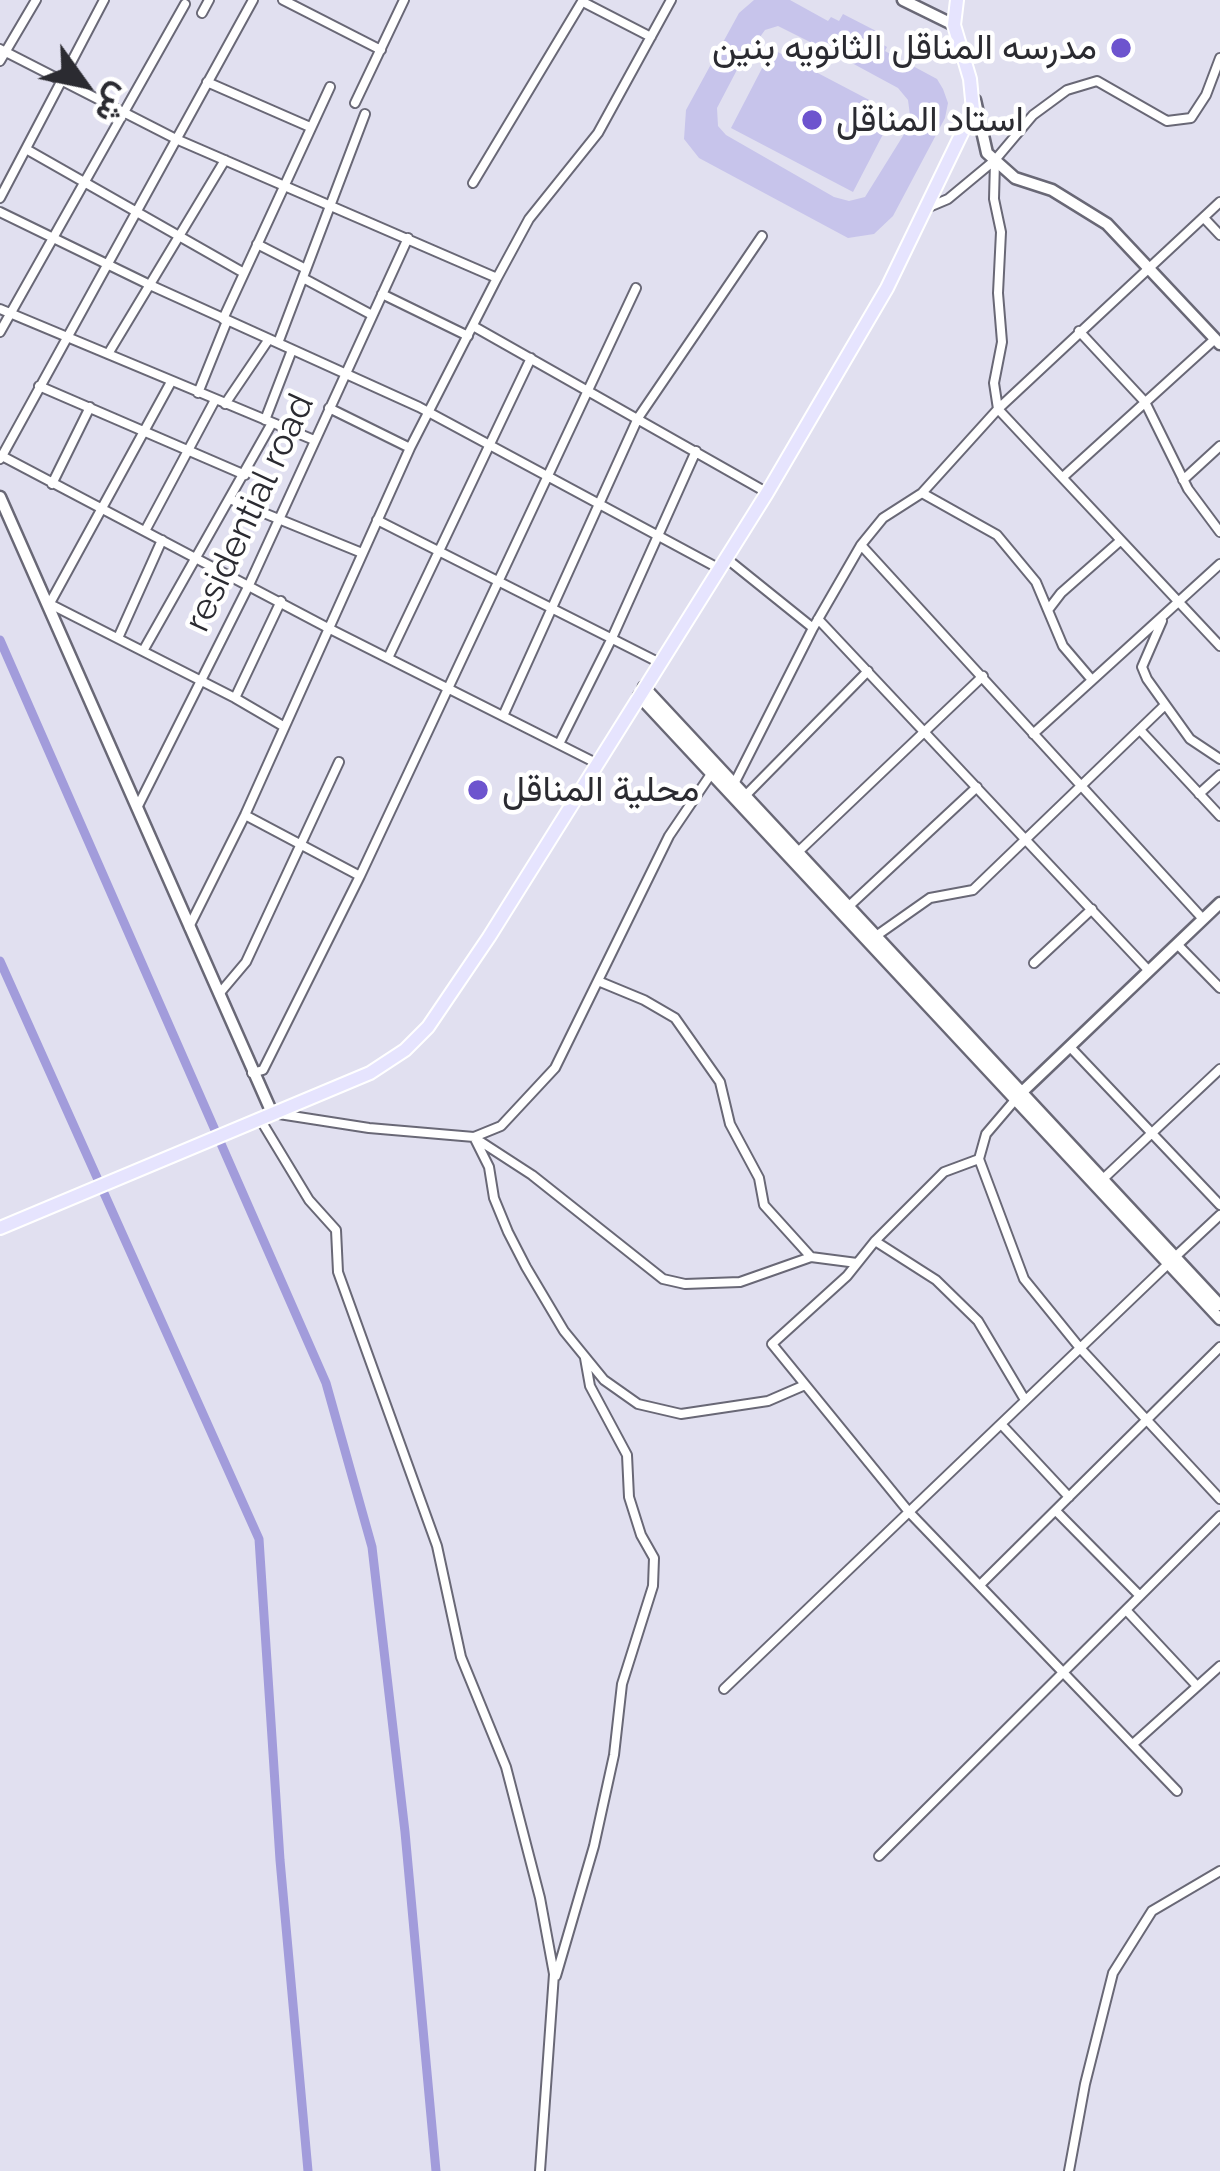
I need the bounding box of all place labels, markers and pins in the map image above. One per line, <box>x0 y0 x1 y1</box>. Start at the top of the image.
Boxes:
place label: مدرسه المناقل الثانويه بنين <box>712 26 1097 70</box>
marker: مدرسه المناقل الثانويه بنين <box>1108 35 1134 61</box>
place label: استاد المناقل <box>836 98 1024 142</box>
marker: استاد المناقل <box>799 107 825 133</box>
place label: محلية المناقل <box>502 768 700 812</box>
marker: محلية المناقل <box>465 777 491 803</box>

